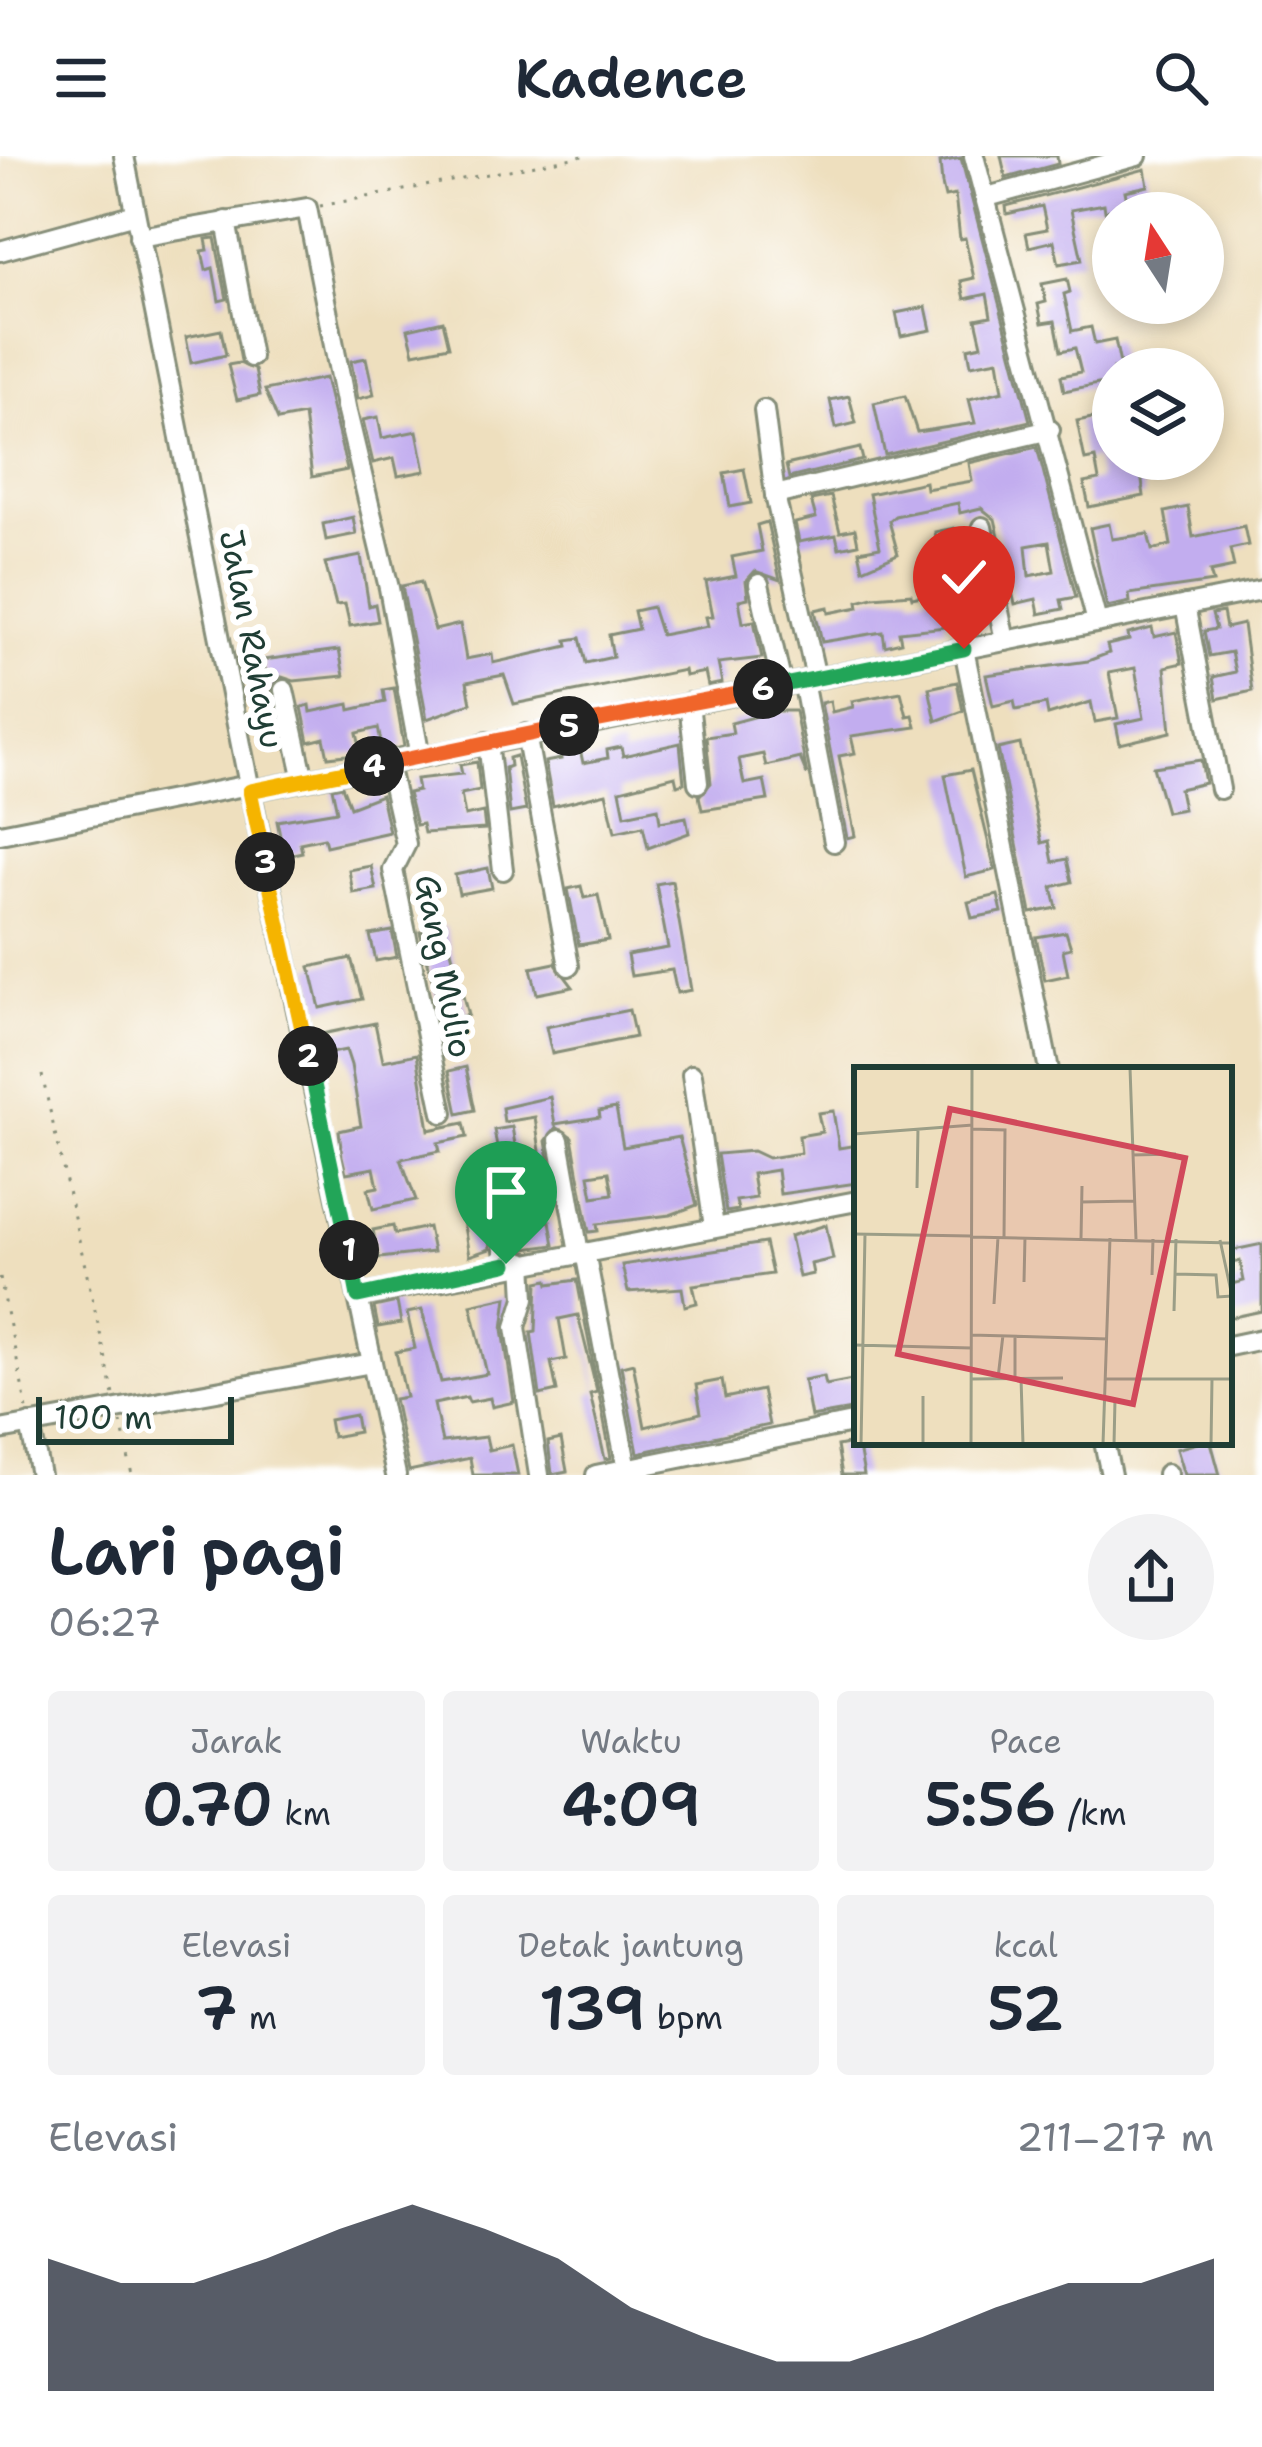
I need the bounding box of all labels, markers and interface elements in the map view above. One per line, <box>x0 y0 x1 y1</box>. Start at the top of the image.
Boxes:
text: Kadence <box>515 42 747 114</box>
icon: menu <box>48 45 114 111</box>
icon: search <box>1148 45 1214 111</box>
north arrow <box>1092 192 1224 324</box>
map controls <box>1092 192 1224 480</box>
button: layers <box>1092 348 1224 480</box>
street label: Jalan Rahayu <box>209 526 295 752</box>
pin <box>913 526 1015 649</box>
icon: check <box>931 544 997 610</box>
pin: 6 <box>733 659 793 719</box>
text: 6 <box>751 666 775 711</box>
pin: 5 <box>539 696 599 756</box>
text: 5 <box>559 703 579 748</box>
pin: 4 <box>344 736 404 796</box>
text: 4 <box>362 743 386 788</box>
pin: 3 <box>235 832 295 892</box>
text: 3 <box>253 839 277 884</box>
street label: Gang Mulio <box>404 870 484 1062</box>
pin: 2 <box>278 1026 338 1086</box>
text: 2 <box>296 1033 320 1078</box>
inset map <box>854 1067 1232 1445</box>
pin <box>455 1141 557 1264</box>
icon: arrive <box>473 1159 539 1225</box>
pin: 1 <box>319 1220 379 1280</box>
text: 1 <box>341 1227 357 1272</box>
scale bar <box>36 1391 234 1444</box>
text: 100 m <box>54 1395 153 1440</box>
text: Lari pagi <box>48 1507 345 1595</box>
button: share <box>1088 1514 1214 1640</box>
text: 06:27 <box>48 1596 161 1648</box>
text: Jarak <box>190 1719 283 1764</box>
text: Waktu <box>580 1719 682 1764</box>
text: Pace <box>989 1719 1062 1764</box>
text: 0.70 <box>142 1764 273 1844</box>
text: 4:09 <box>561 1764 701 1844</box>
text: 5:56 <box>925 1764 1057 1844</box>
text: km <box>273 1791 331 1836</box>
text: /km <box>1057 1791 1127 1836</box>
text: Elevasi <box>181 1923 292 1968</box>
text: Detak jantung <box>518 1923 744 1968</box>
text: kcal <box>994 1923 1058 1968</box>
text: 7 <box>195 1968 237 2048</box>
text: 139 <box>539 1968 645 2048</box>
text: 52 <box>987 1968 1064 2048</box>
text: m <box>237 1995 277 2040</box>
text: bpm <box>645 1995 723 2040</box>
text: Elevasi <box>48 2111 178 2163</box>
text: 211–217 m <box>1016 2111 1214 2163</box>

